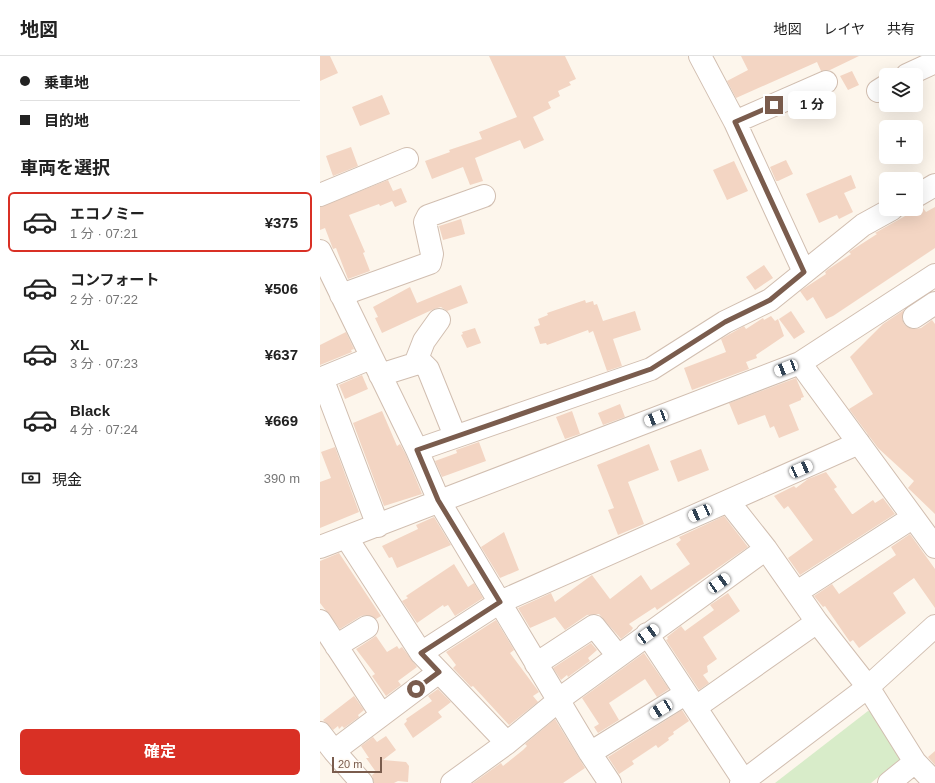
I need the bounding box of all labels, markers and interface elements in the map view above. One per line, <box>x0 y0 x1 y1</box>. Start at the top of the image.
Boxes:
text: 地図 <box>20 19 58 40</box>
text: 地図 <box>773 21 801 37</box>
text: レイヤ <box>823 21 865 37</box>
text: 共有 <box>887 21 915 37</box>
map controls <box>879 68 923 216</box>
button: layers <box>879 68 923 112</box>
text: 乗車地 <box>44 74 89 91</box>
callout: 1 分 <box>788 91 836 119</box>
route end <box>765 96 783 114</box>
text: 1 分 <box>800 97 824 112</box>
text: 目的地 <box>44 112 89 129</box>
button: + <box>879 120 923 164</box>
text: 車両を選択 <box>20 158 110 178</box>
button: − <box>879 172 923 216</box>
icon: car <box>22 204 58 240</box>
text: エコノミー <box>70 205 145 222</box>
text: ¥375 <box>265 214 298 231</box>
text: 1 分 · 07:21 <box>70 226 138 241</box>
icon: car <box>22 270 58 306</box>
text: コンフォート <box>70 271 160 288</box>
text: ¥506 <box>265 280 298 297</box>
text: 2 分 · 07:22 <box>70 292 138 307</box>
icon: car <box>22 336 58 372</box>
text: XL <box>70 336 89 353</box>
text: ¥637 <box>265 346 298 363</box>
text: 3 分 · 07:23 <box>70 356 138 371</box>
car <box>773 358 799 378</box>
icon: car <box>22 402 58 438</box>
text: Black <box>70 402 110 419</box>
car <box>643 408 669 428</box>
text: ¥669 <box>265 412 298 429</box>
text: 4 分 · 07:24 <box>70 422 138 437</box>
car <box>788 459 814 479</box>
icon: cash <box>20 467 42 489</box>
text: 現金 <box>52 471 82 488</box>
text: 390 m <box>264 471 300 486</box>
car <box>687 503 713 523</box>
car <box>706 571 732 595</box>
car <box>635 622 661 646</box>
route start <box>407 680 425 698</box>
car <box>648 698 674 720</box>
button: 確定 <box>20 729 300 775</box>
scale bar <box>332 755 382 774</box>
text: 20 m <box>338 758 362 770</box>

